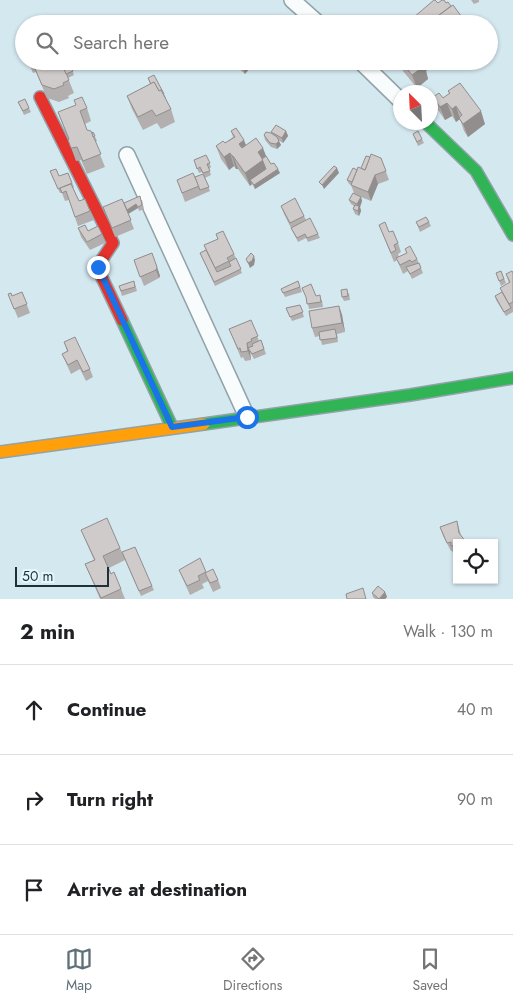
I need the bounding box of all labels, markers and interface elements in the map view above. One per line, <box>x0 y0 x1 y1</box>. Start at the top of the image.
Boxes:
search box <box>15 15 498 70</box>
icon: search <box>33 29 61 57</box>
text: Search here <box>73 29 169 56</box>
north arrow <box>393 85 438 130</box>
route end <box>87 256 110 279</box>
route start <box>236 406 259 429</box>
map controls <box>453 539 498 584</box>
button: locate <box>453 539 498 584</box>
scale bar <box>15 564 109 587</box>
text: 50 m <box>22 566 53 586</box>
text: 2 min <box>20 617 75 647</box>
text: Walk · 130 m <box>403 620 493 643</box>
icon: ahead <box>20 696 48 724</box>
text: Continue <box>67 696 146 723</box>
text: 40 m <box>457 698 493 721</box>
icon: right <box>20 786 48 814</box>
text: Turn right <box>67 786 153 813</box>
text: 90 m <box>457 788 493 811</box>
icon: arrive <box>20 876 48 904</box>
text: Arrive at destination <box>67 876 247 903</box>
tab: Map <box>65 945 93 995</box>
tab: Directions <box>223 945 282 995</box>
tab: Saved <box>412 945 448 995</box>

